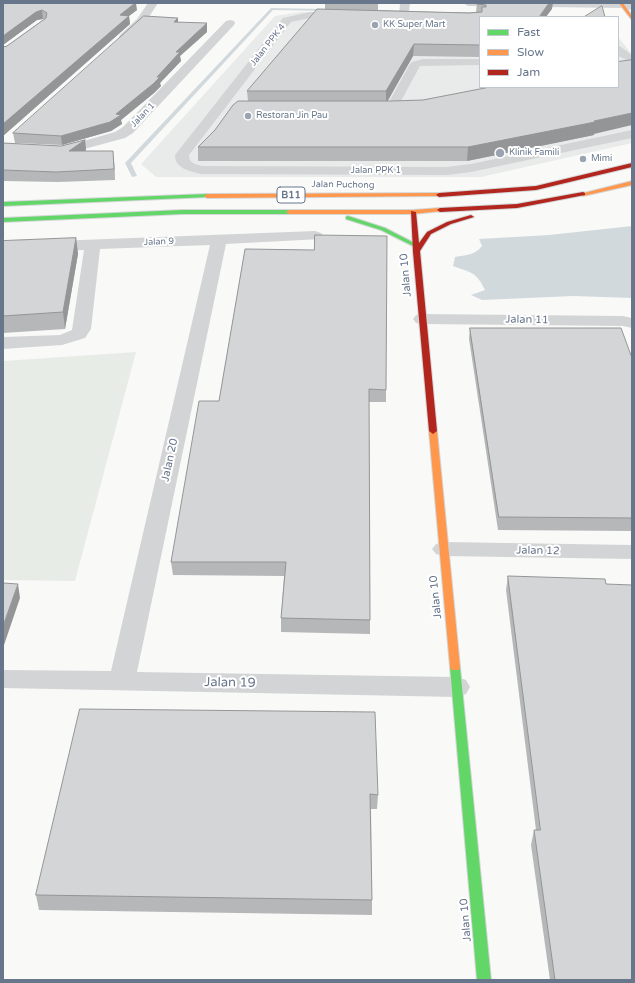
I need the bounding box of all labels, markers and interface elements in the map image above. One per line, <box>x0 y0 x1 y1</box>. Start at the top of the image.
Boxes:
legend <box>479 16 619 88</box>
marker: KK Super Mart <box>370 20 380 30</box>
place label: KK Super Mart <box>383 20 446 30</box>
street label: Jalan PPK 4 <box>248 22 288 68</box>
text: Fast <box>517 25 540 39</box>
text: Slow <box>517 45 544 59</box>
text: Jam <box>517 65 540 79</box>
street label: Jalan 1 <box>129 100 157 130</box>
marker: Restoran Jin Pau <box>243 111 253 121</box>
place label: Restoran Jin Pau <box>256 111 328 121</box>
marker: Klinik Famili <box>494 147 506 159</box>
place label: Klinik Famili <box>509 148 559 158</box>
marker: Mimi <box>578 154 588 164</box>
place label: Mimi <box>591 154 612 164</box>
street label: Jalan PPK 1 <box>351 166 401 176</box>
street label: Jalan Puchong <box>312 179 374 191</box>
road number: B11 <box>277 187 305 203</box>
street label: Jalan 9 <box>144 236 174 248</box>
street label: Jalan 10 <box>398 253 414 297</box>
street label: Jalan 11 <box>505 313 549 327</box>
street label: Jalan 20 <box>159 437 181 483</box>
street label: Jalan 12 <box>516 544 560 558</box>
street label: Jalan 10 <box>427 575 445 619</box>
street label: Jalan 19 <box>204 675 256 691</box>
street label: Jalan 10 <box>458 898 474 942</box>

